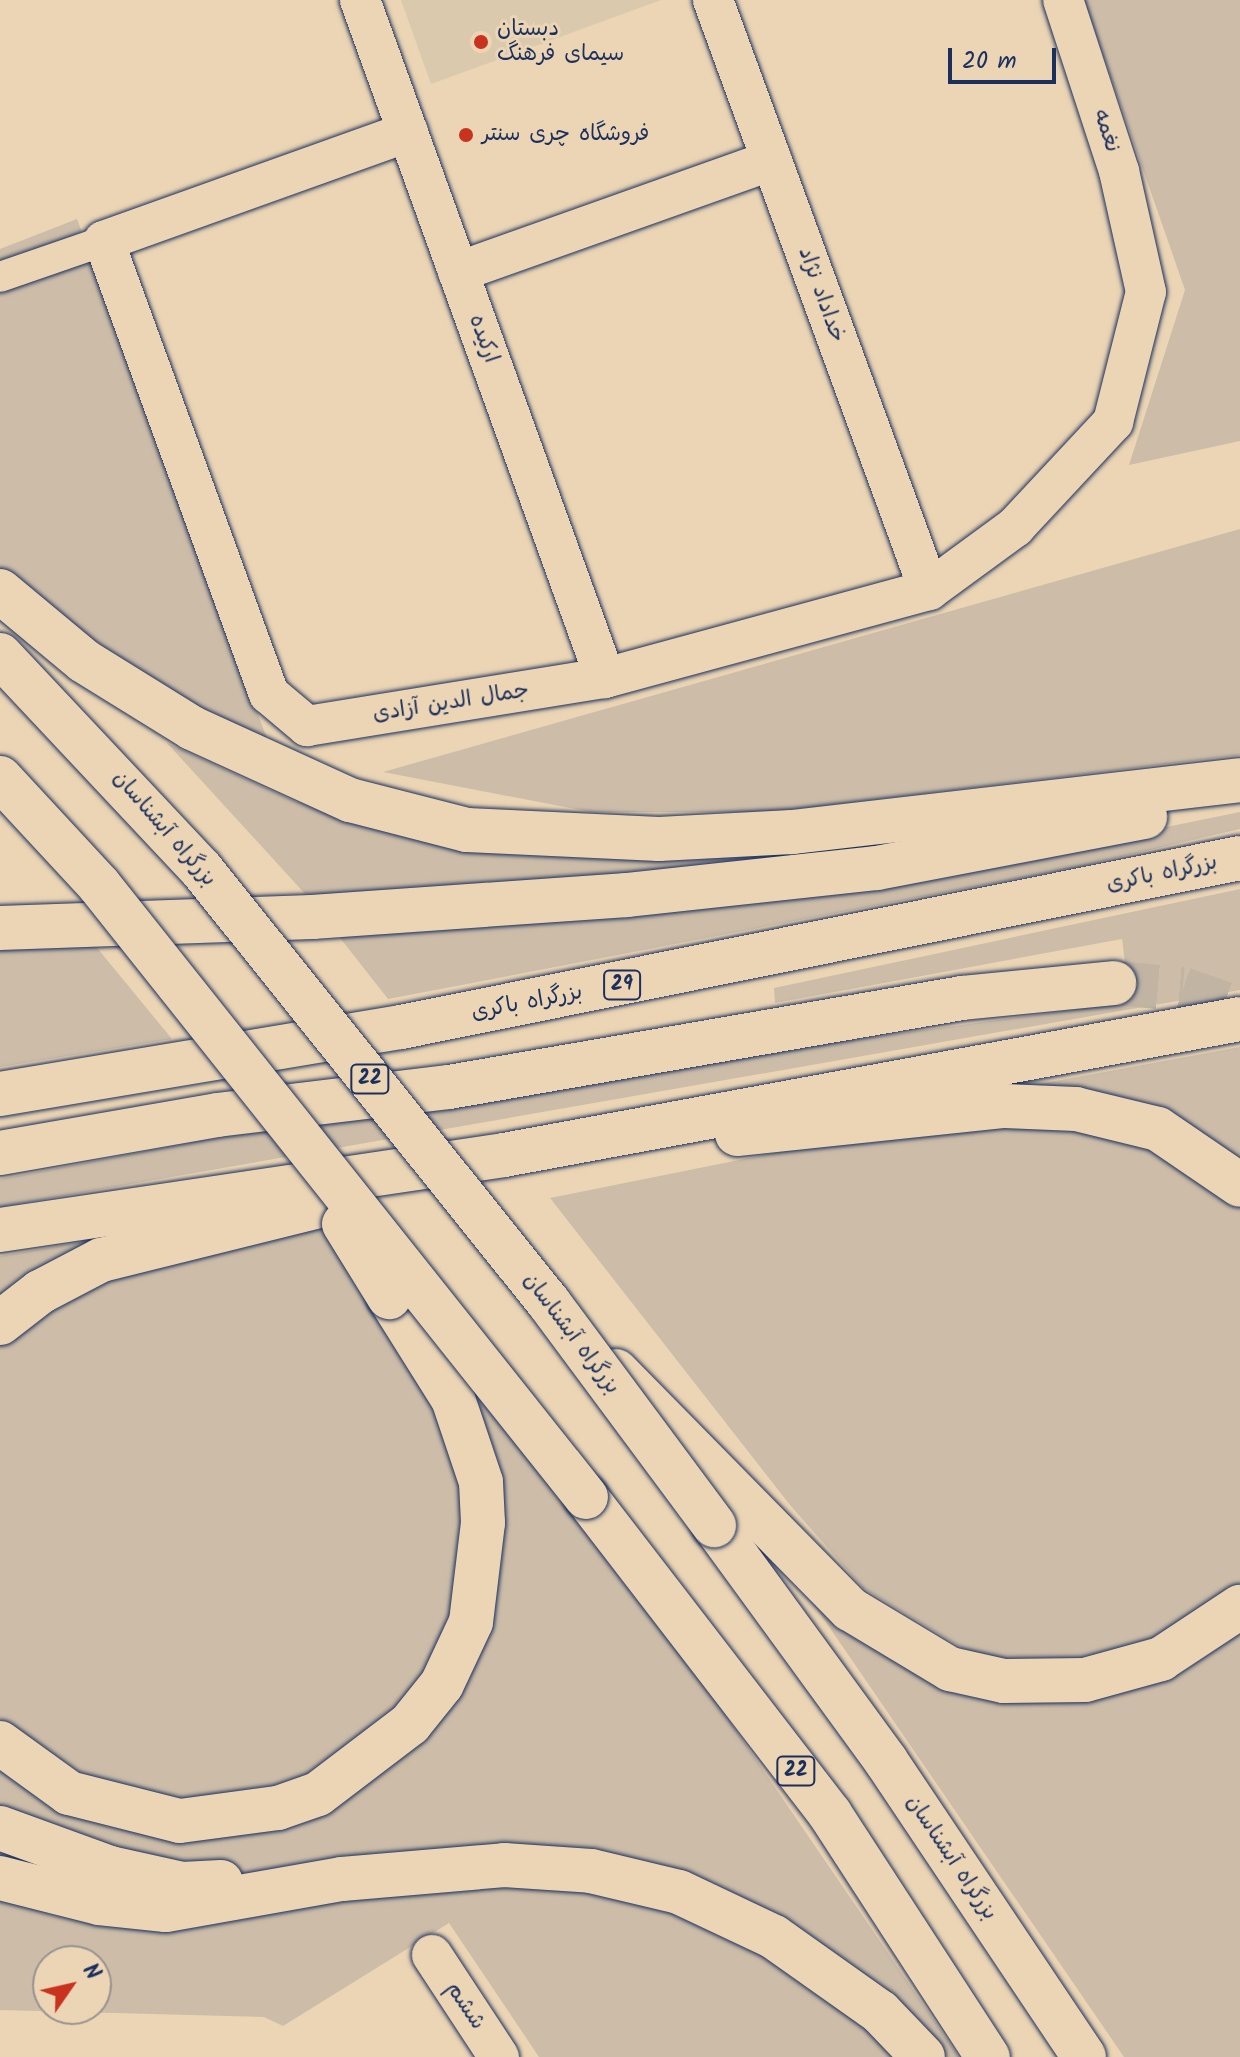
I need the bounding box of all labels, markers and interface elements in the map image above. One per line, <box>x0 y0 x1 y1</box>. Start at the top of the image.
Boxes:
place label: دبستان سیمای فرهنگ <box>497 16 624 68</box>
scale bar <box>952 32 1060 82</box>
marker: دبستان سیمای فرهنگ <box>472 33 490 51</box>
text: 20 m <box>962 42 1017 81</box>
street label: نغمه <box>1087 106 1125 156</box>
place label: فروشگاه چری سنتر <box>482 122 649 148</box>
marker: فروشگاه چری سنتر <box>457 126 475 144</box>
street label: خداداد نژاد <box>792 244 850 346</box>
street label: ارکیده <box>462 311 504 367</box>
street label: جمال الدین آزادی <box>371 678 531 728</box>
street label: بزرگراه آبشناسان <box>106 766 222 892</box>
street label: بزرگراه باکری <box>1104 849 1220 899</box>
road number: 29 <box>602 969 642 1001</box>
street label: بزرگراه باکری <box>469 979 585 1027</box>
road number: 22 <box>350 1063 390 1095</box>
street label: بزرگراه آبشناسان <box>517 1268 625 1400</box>
road number: 22 <box>776 1755 816 1787</box>
street label: بزرگراه آبشناسان <box>900 1791 1002 1925</box>
north arrow <box>32 1945 112 2025</box>
text: N <box>72 1957 109 1988</box>
street label: ششم <box>440 1977 490 2035</box>

